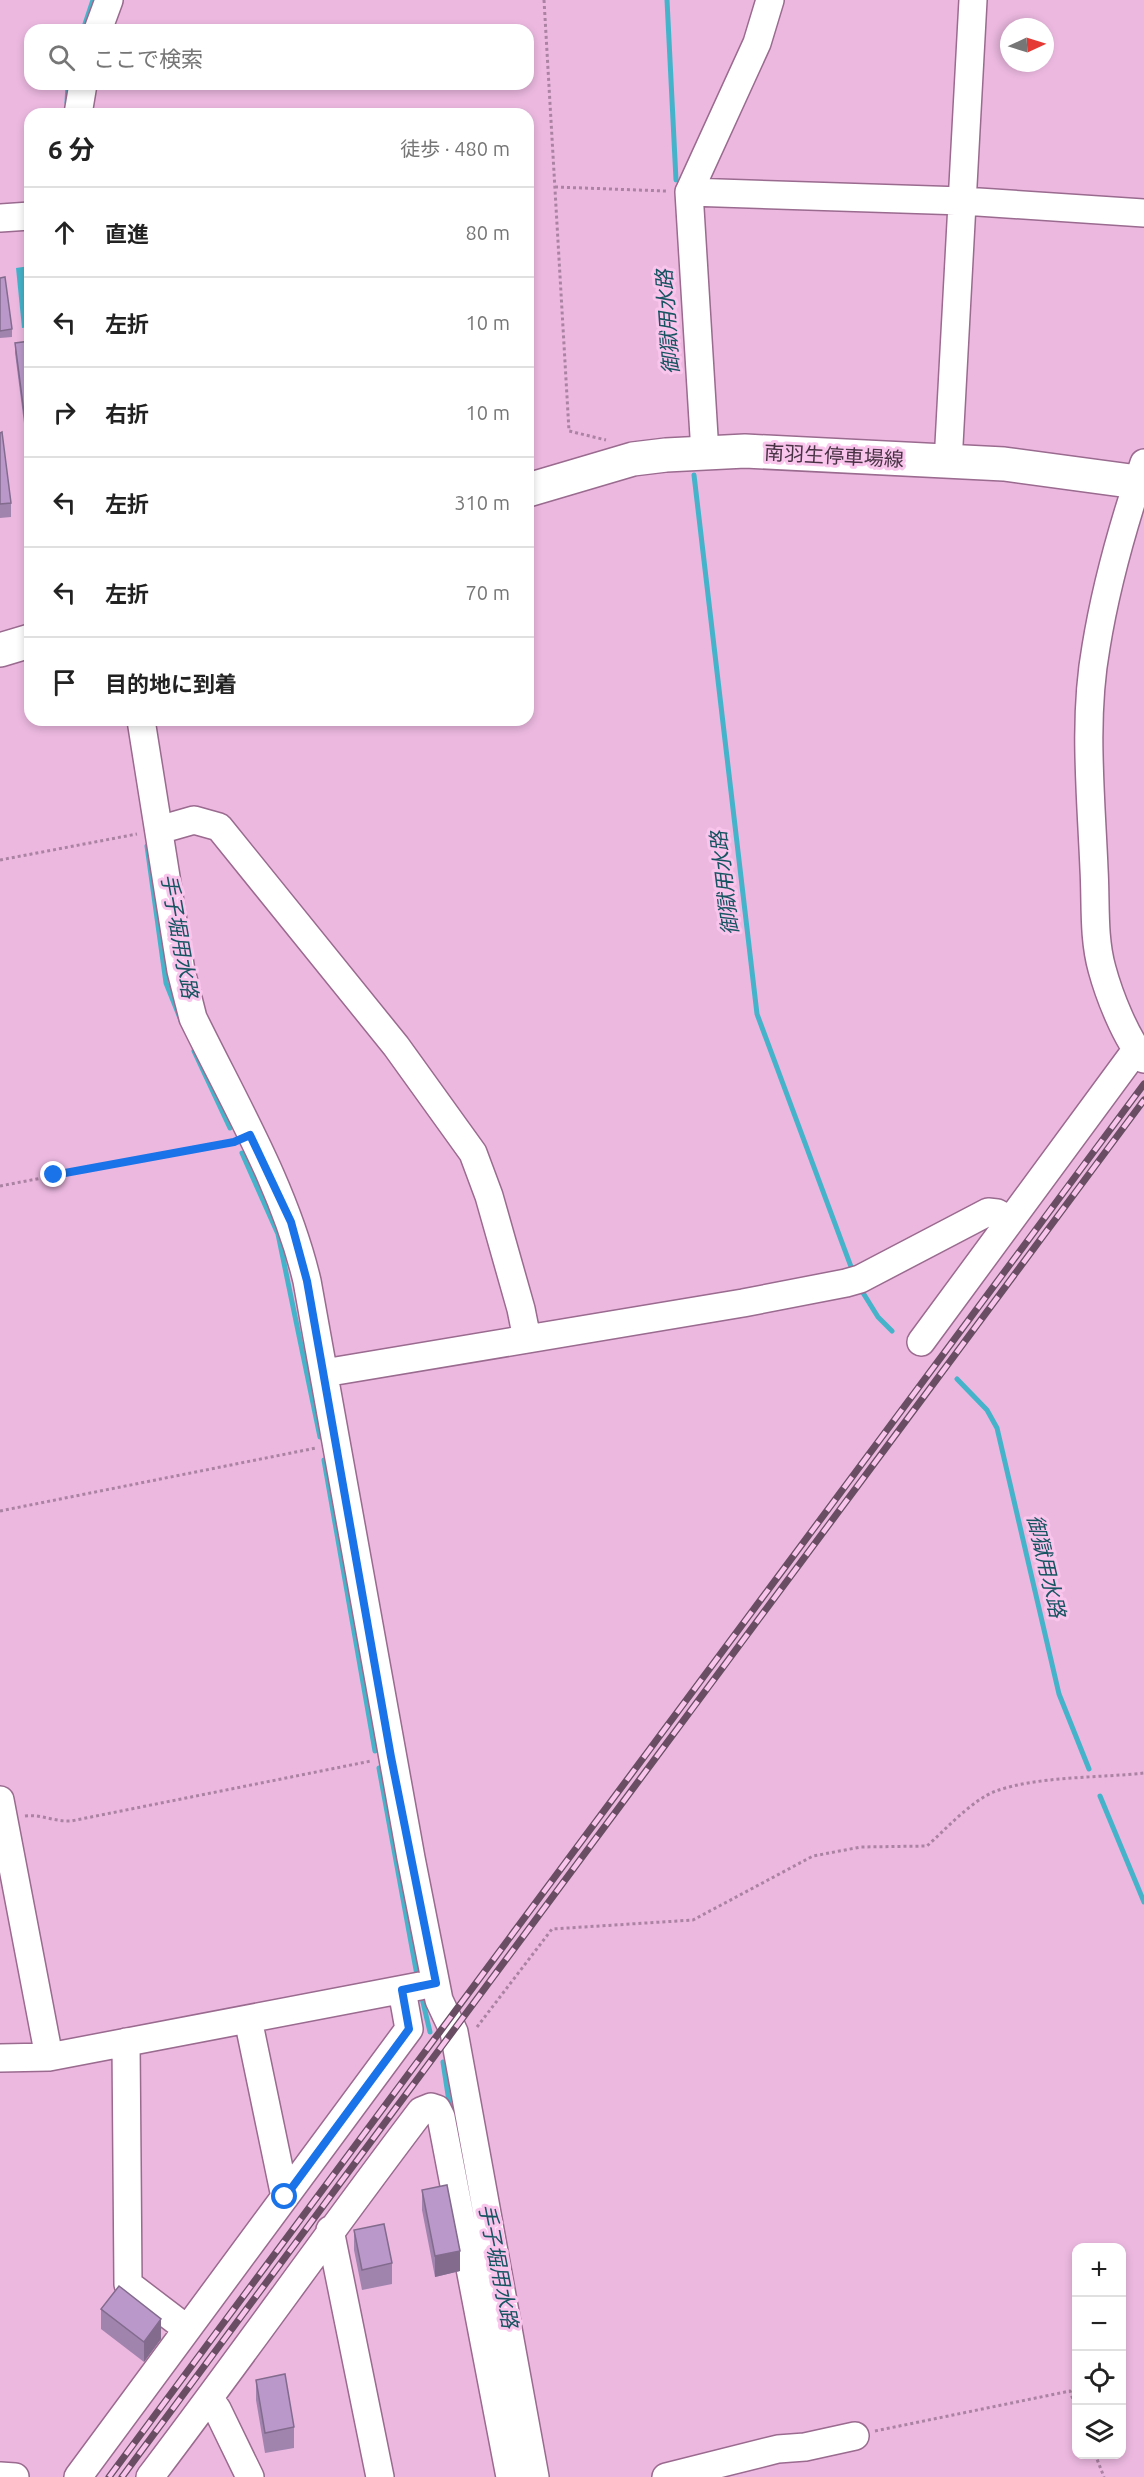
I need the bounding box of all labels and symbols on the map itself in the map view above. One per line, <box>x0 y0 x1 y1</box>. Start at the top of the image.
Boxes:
north arrow <box>1000 18 1054 72</box>
water label: 御獄用水路 <box>651 267 683 375</box>
street label: 南羽生停車場線 <box>764 440 905 471</box>
water label: 御獄用水路 <box>705 828 742 937</box>
water label: 手子堀用水路 <box>157 872 203 1002</box>
route end <box>40 1161 66 1187</box>
water label: 御獄用水路 <box>1023 1512 1071 1622</box>
route start <box>271 2183 297 2209</box>
water label: 手子堀用水路 <box>475 2202 523 2332</box>

